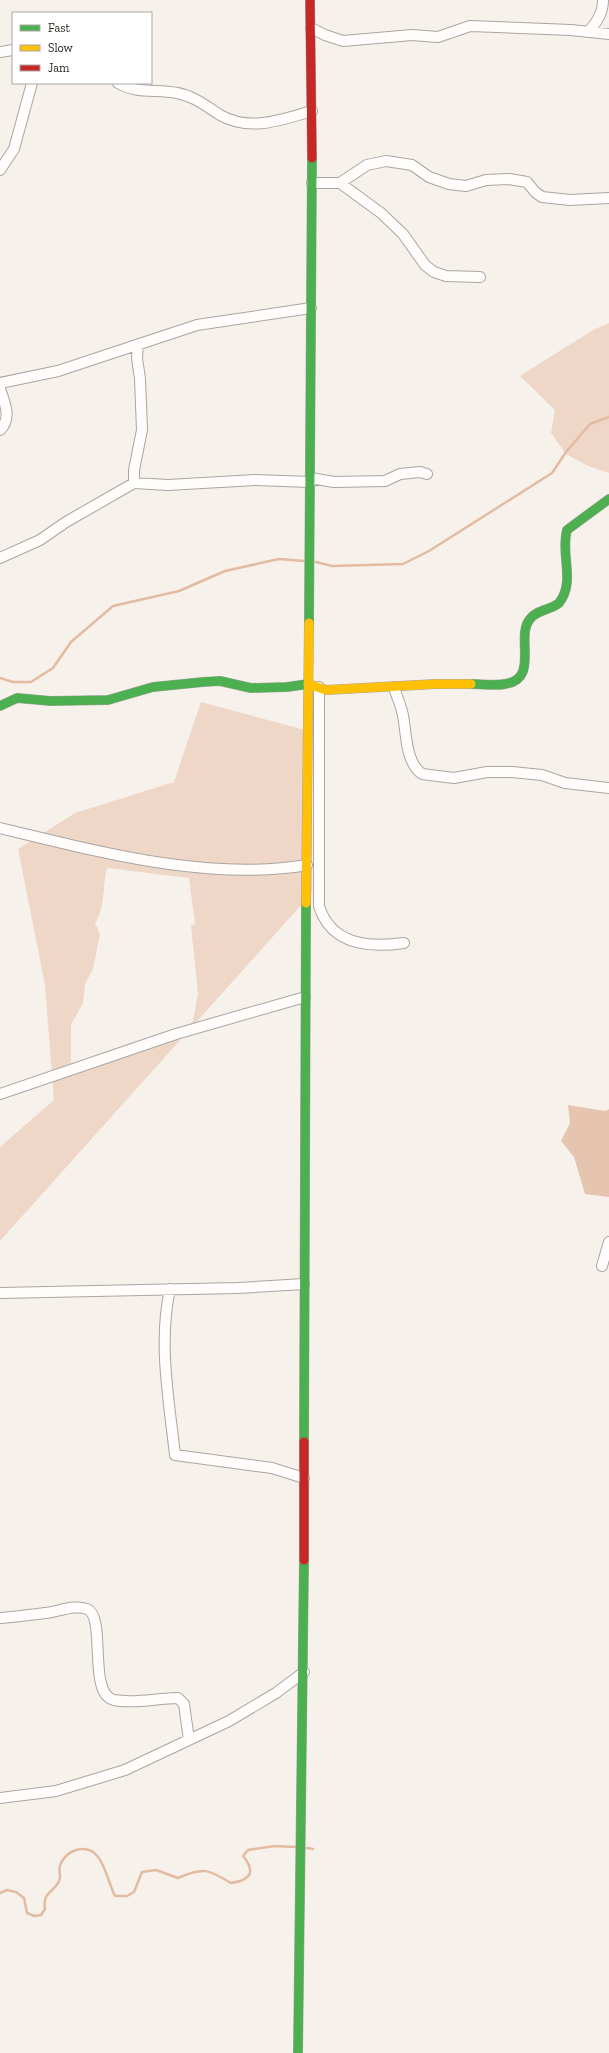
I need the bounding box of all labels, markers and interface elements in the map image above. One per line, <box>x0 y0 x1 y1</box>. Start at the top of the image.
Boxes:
legend <box>12 12 152 84</box>
text: Fast <box>48 21 71 35</box>
text: Slow <box>48 41 74 55</box>
text: Jam <box>48 61 70 75</box>

